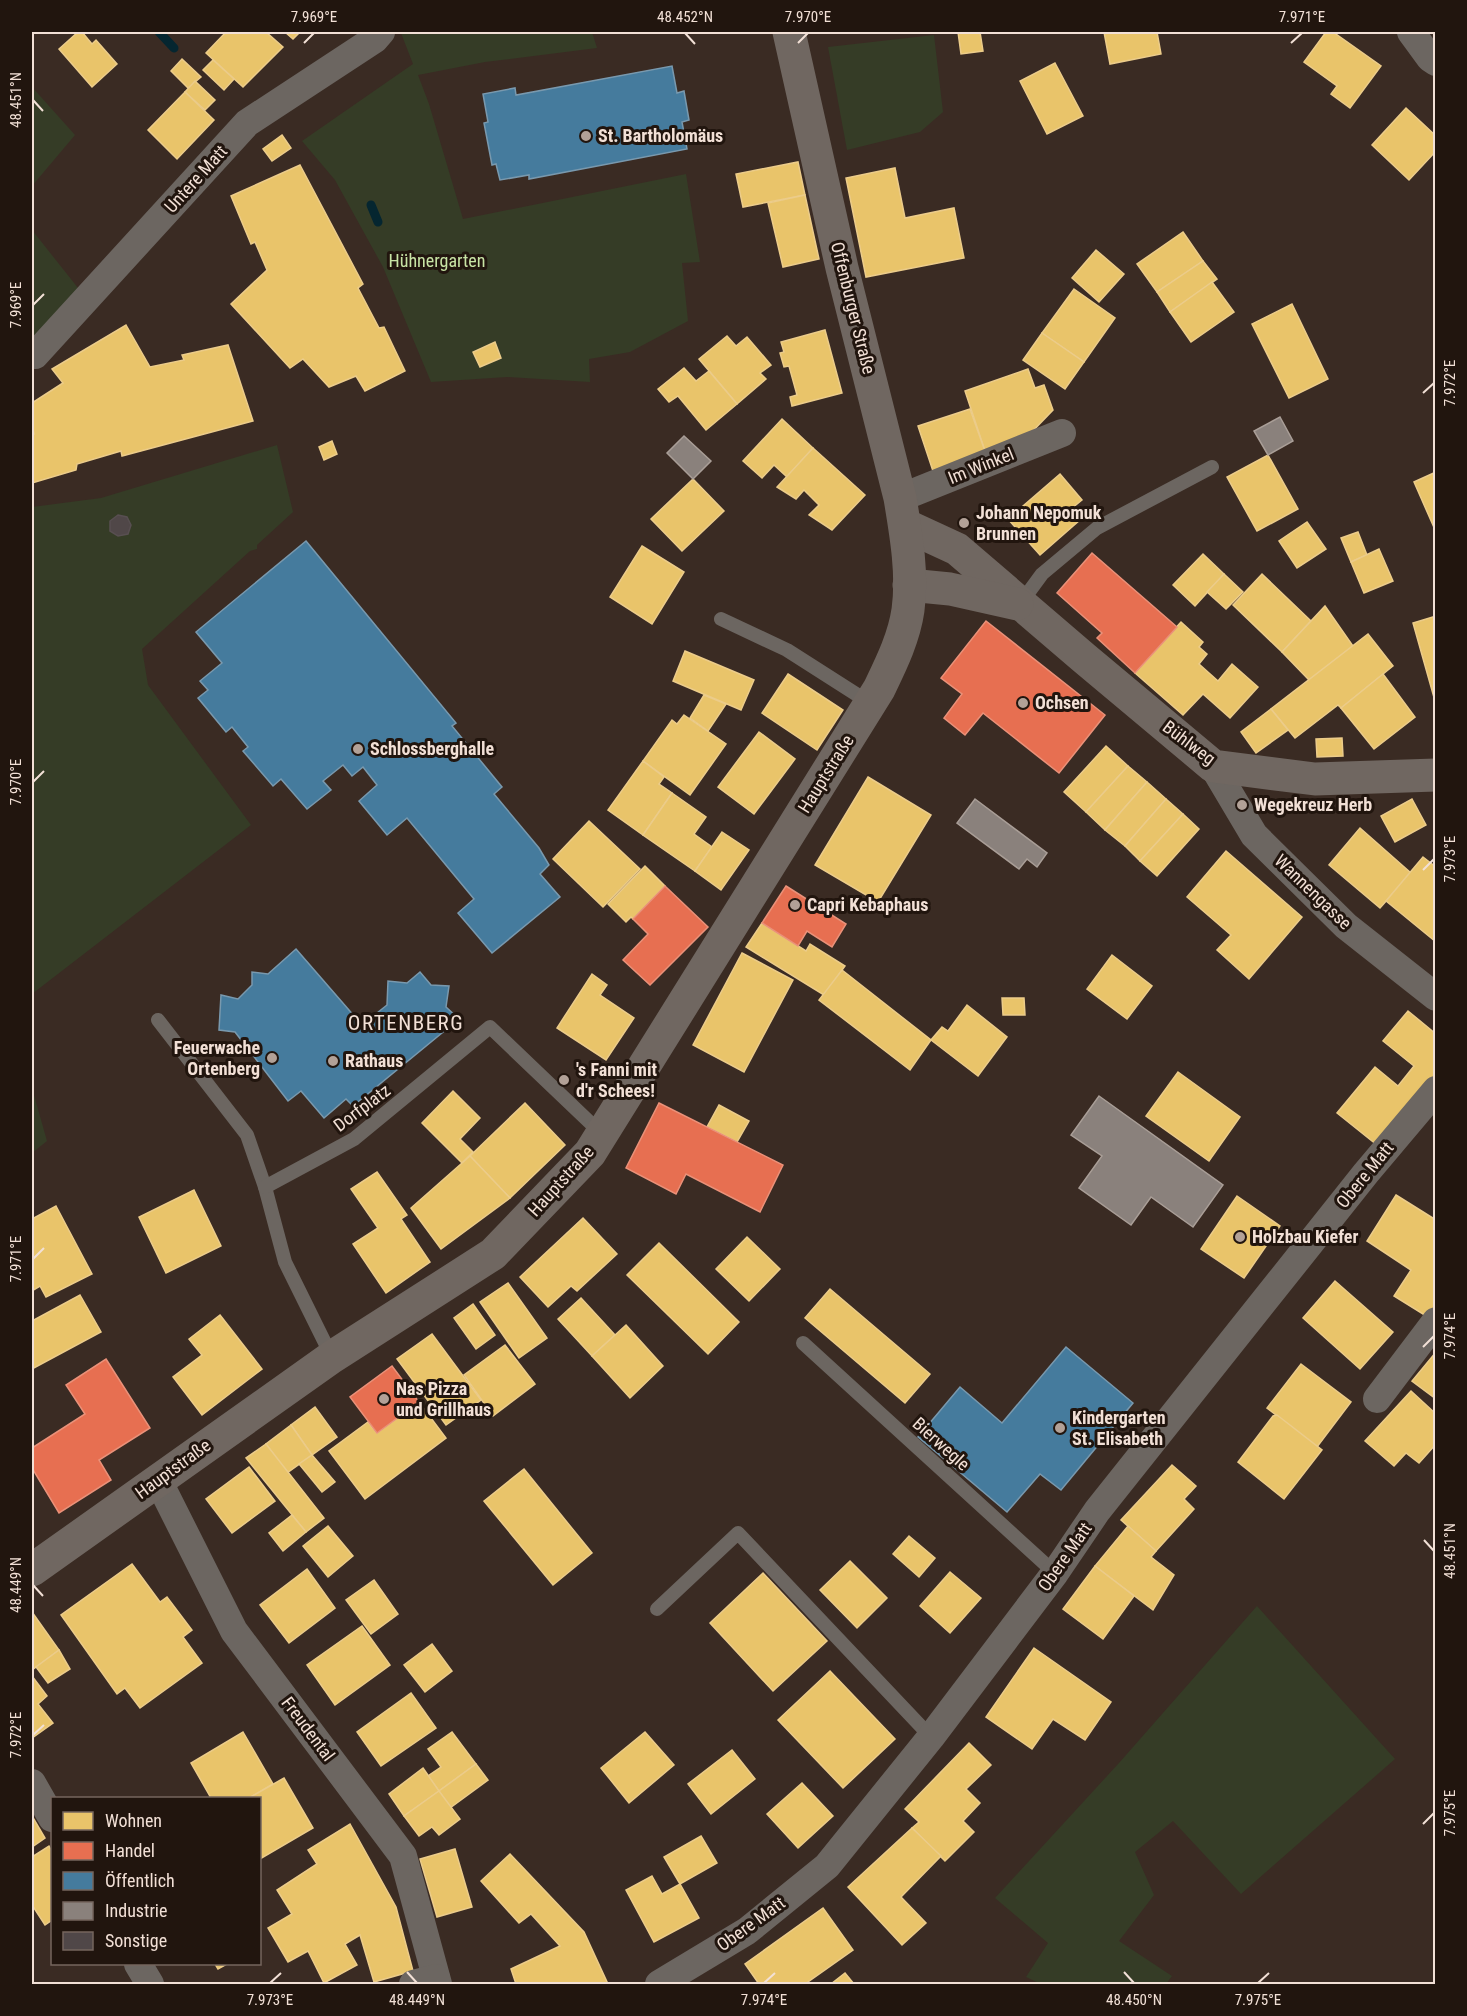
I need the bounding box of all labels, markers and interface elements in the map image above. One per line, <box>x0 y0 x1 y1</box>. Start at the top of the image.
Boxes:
text: 7.969°E <box>291 8 337 26</box>
text: 48.452°N <box>657 8 713 26</box>
text: 7.970°E <box>785 8 831 26</box>
text: 7.971°E <box>1279 8 1325 26</box>
text: 48.451°N <box>7 72 25 128</box>
place label: St. Bartholomäus <box>598 125 723 146</box>
marker: St. Bartholomäus <box>579 129 593 143</box>
street label: Untere Matt <box>160 141 231 217</box>
street label: Offenburger Straße <box>827 240 880 376</box>
park label: Hühnergarten <box>389 250 485 271</box>
text: 7.969°E <box>7 282 25 328</box>
text: 7.972°E <box>1441 360 1459 406</box>
street label: Im Winkel <box>945 443 1017 488</box>
place label: Johann Nepomuk Brunnen <box>976 502 1102 544</box>
marker: Johann Nepomuk Brunnen <box>957 516 971 530</box>
place label: Ochsen <box>1035 692 1089 713</box>
marker: Ochsen <box>1016 696 1030 710</box>
street label: Bühlweg <box>1159 716 1220 769</box>
street label: Hauptstraße <box>793 731 858 817</box>
place label: Schlossberghalle <box>370 738 494 759</box>
marker: Schlossberghalle <box>351 742 365 756</box>
text: 7.970°E <box>7 759 25 805</box>
place label: Wegekreuz Herb <box>1254 794 1372 815</box>
marker: Wegekreuz Herb <box>1235 798 1249 812</box>
text: 7.973°E <box>1441 836 1459 882</box>
street label: Wannengasse <box>1270 850 1356 934</box>
place label: Capri Kebaphaus <box>807 894 928 915</box>
marker: Capri Kebaphaus <box>788 898 802 912</box>
district label: ORTENBERG <box>348 1011 464 1035</box>
place label: Feuerwache Ortenberg <box>174 1037 260 1079</box>
place label: Rathaus <box>345 1050 403 1071</box>
marker: Feuerwache Ortenberg <box>265 1051 279 1065</box>
marker: Rathaus <box>326 1054 340 1068</box>
place label: 's Fanni mit d'r Schees! <box>576 1059 657 1101</box>
marker: 's Fanni mit d'r Schees! <box>557 1073 571 1087</box>
street label: Dorfplatz <box>329 1079 394 1136</box>
street label: Obere Matt <box>1332 1137 1398 1212</box>
street label: Hauptstraße <box>523 1141 598 1220</box>
place label: Holzbau Kiefer <box>1252 1226 1358 1247</box>
marker: Holzbau Kiefer <box>1233 1230 1247 1244</box>
text: 7.971°E <box>7 1236 25 1282</box>
text: 7.974°E <box>1441 1313 1459 1359</box>
place label: Nas Pizza und Grillhaus <box>396 1378 491 1420</box>
marker: Nas Pizza und Grillhaus <box>377 1392 391 1406</box>
place label: Kindergarten St. Elisabeth <box>1072 1407 1166 1449</box>
street label: Bierwegle <box>908 1413 974 1475</box>
marker: Kindergarten St. Elisabeth <box>1053 1421 1067 1435</box>
street label: Hauptstraße <box>131 1434 214 1503</box>
street label: Obere Matt <box>1033 1518 1096 1595</box>
text: 48.451°N <box>1441 1523 1459 1579</box>
text: 48.449°N <box>7 1557 25 1613</box>
street label: Freudental <box>277 1692 339 1765</box>
text: 7.972°E <box>7 1712 25 1758</box>
text: 7.975°E <box>1441 1790 1459 1836</box>
legend <box>51 1797 261 1965</box>
text: Wohnen <box>105 1810 162 1831</box>
text: Handel <box>105 1840 155 1861</box>
text: Öffentlich <box>105 1870 175 1891</box>
street label: Obere Matt <box>713 1892 789 1955</box>
text: Industrie <box>105 1900 167 1921</box>
text: Sonstige <box>105 1930 167 1951</box>
text: 7.973°E <box>247 1991 293 2009</box>
text: 48.449°N <box>389 1991 445 2009</box>
text: 7.974°E <box>741 1991 787 2009</box>
text: 48.450°N <box>1106 1991 1162 2009</box>
text: 7.975°E <box>1235 1991 1281 2009</box>

